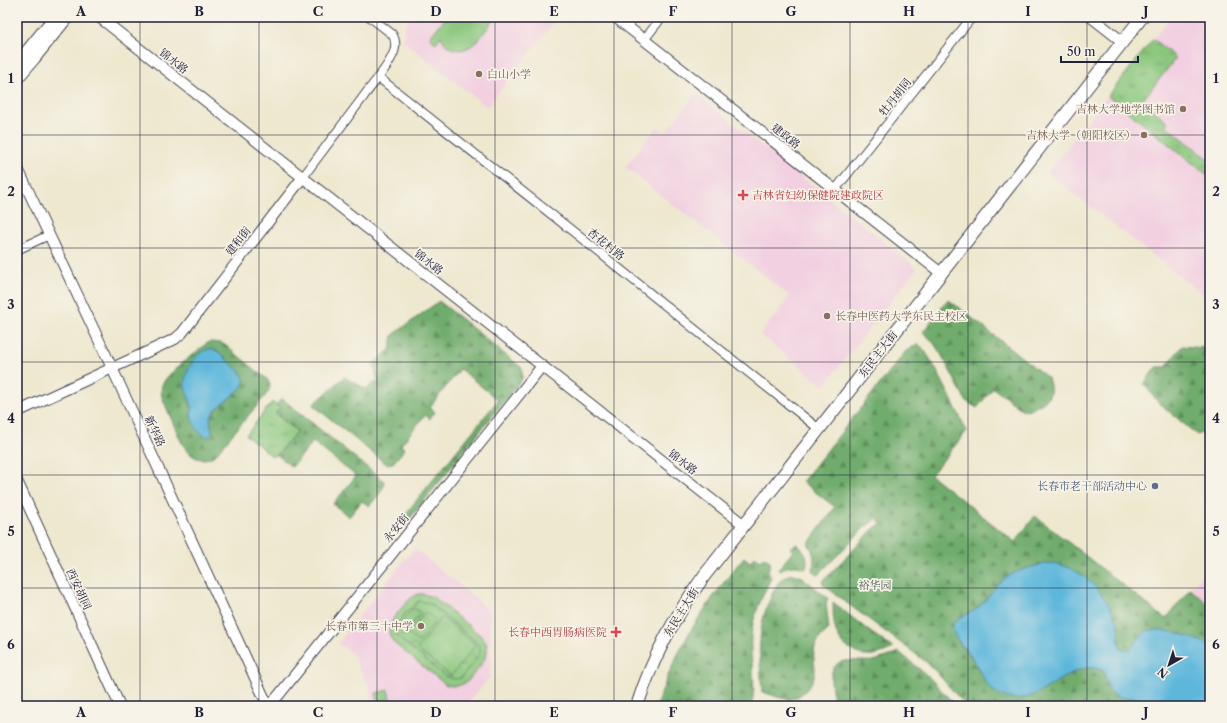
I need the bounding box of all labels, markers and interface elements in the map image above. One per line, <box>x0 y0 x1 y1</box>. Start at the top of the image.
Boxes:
text: A <box>75 3 87 19</box>
text: B <box>194 3 204 19</box>
text: C <box>313 3 323 19</box>
text: D <box>430 3 442 19</box>
text: E <box>549 3 559 19</box>
text: F <box>669 3 678 19</box>
text: G <box>785 3 797 19</box>
text: H <box>903 3 915 19</box>
text: I <box>1025 3 1031 19</box>
text: J <box>1141 3 1149 19</box>
scale bar <box>1061 38 1138 64</box>
text: 50 m <box>1067 44 1096 59</box>
street label: 锦水路 <box>157 45 191 77</box>
place label: 白山小学 <box>487 67 531 81</box>
marker: 白山小学 <box>474 69 484 79</box>
text: 1 <box>8 70 14 86</box>
text: 1 <box>1213 70 1219 86</box>
street label: 牡丹胡同 <box>876 75 914 119</box>
place label: 吉林大学地学图书馆 <box>1076 102 1175 116</box>
marker: 吉林大学地学图书馆 <box>1178 104 1188 114</box>
street label: 建政路 <box>769 120 803 152</box>
place label: 吉林大学（朝阳校区） <box>1026 128 1136 142</box>
marker: 吉林大学（朝阳校区） <box>1139 130 1149 140</box>
text: 2 <box>7 183 15 199</box>
text: 2 <box>1212 183 1220 199</box>
place label: 吉林省妇幼保健院建政院区 <box>752 188 884 202</box>
marker: 吉林省妇幼保健院建政院区 <box>737 189 749 201</box>
street label: 建和街 <box>222 224 254 258</box>
street label: 杏花村路 <box>584 225 628 263</box>
street label: 锦水路 <box>412 246 446 278</box>
text: 3 <box>7 296 15 312</box>
text: 3 <box>1212 296 1220 312</box>
place label: 长春中医药大学东民主校区 <box>835 309 967 323</box>
marker: 长春中医药大学东民主校区 <box>822 311 832 321</box>
street label: 东民主大街 <box>856 328 900 380</box>
text: 4 <box>7 410 15 426</box>
text: 4 <box>1212 410 1220 426</box>
street label: 新华路 <box>142 413 168 449</box>
street label: 锦水路 <box>666 446 700 478</box>
place label: 长春市老干部活动中心 <box>1037 479 1147 493</box>
marker: 长春市老干部活动中心 <box>1150 481 1160 491</box>
street label: 永安街 <box>380 511 412 545</box>
text: 5 <box>7 523 15 539</box>
text: 5 <box>1212 523 1220 539</box>
street label: 西安胡同 <box>63 566 95 612</box>
park label: 裕华园 <box>859 578 892 592</box>
street label: 东民主大街 <box>660 585 702 639</box>
place label: 长春市第三十中学 <box>325 619 413 633</box>
marker: 长春市第三十中学 <box>416 621 426 631</box>
place label: 长春中西胃肠病医院 <box>508 625 607 639</box>
marker: 长春中西胃肠病医院 <box>610 626 622 638</box>
text: 6 <box>7 636 15 652</box>
text: 6 <box>1212 636 1220 652</box>
north arrow <box>1149 645 1189 685</box>
text: N <box>1154 664 1171 681</box>
text: A <box>75 704 87 720</box>
text: B <box>194 704 204 720</box>
text: C <box>313 704 323 720</box>
text: D <box>430 704 442 720</box>
text: E <box>549 704 559 720</box>
text: F <box>669 704 678 720</box>
text: G <box>785 704 797 720</box>
text: H <box>903 704 915 720</box>
text: I <box>1025 704 1031 720</box>
text: J <box>1141 704 1149 720</box>

